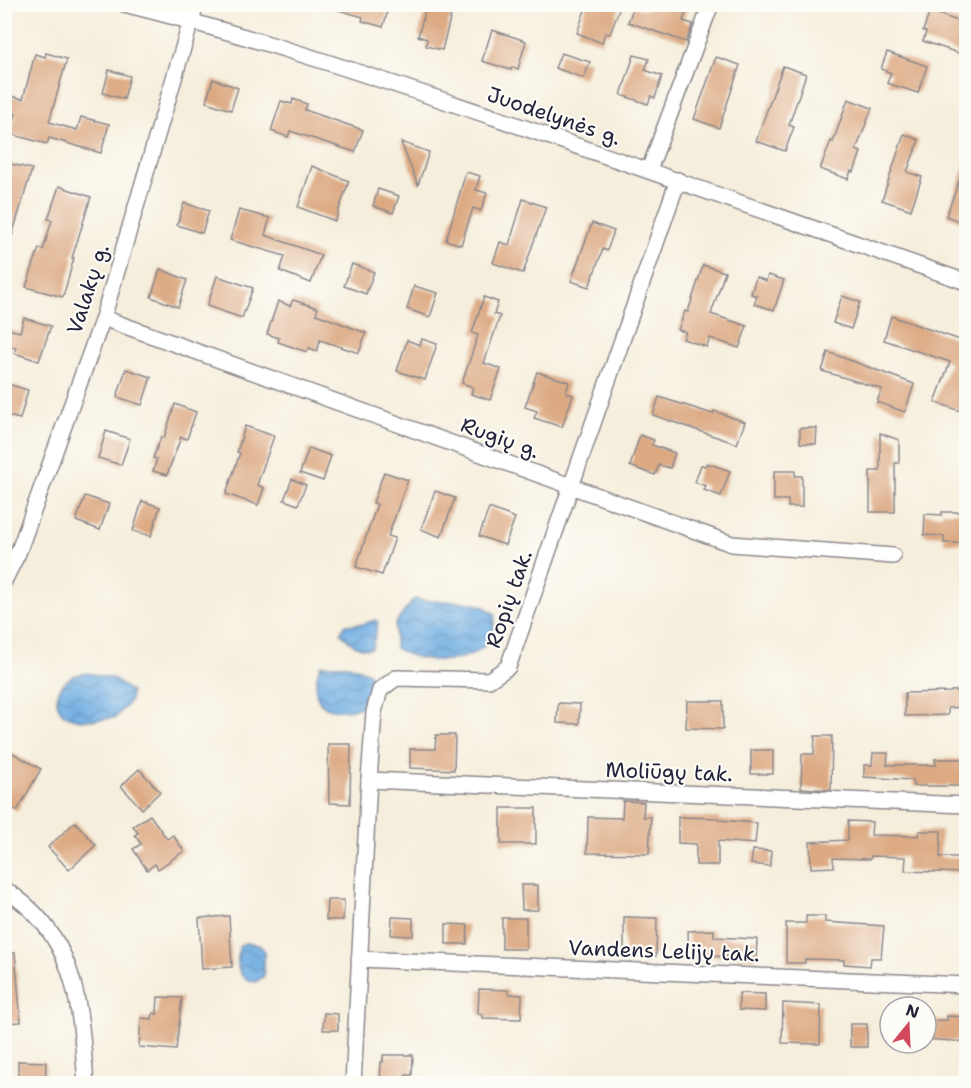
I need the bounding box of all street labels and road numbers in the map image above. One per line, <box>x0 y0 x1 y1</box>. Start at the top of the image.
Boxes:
street label: Juodelynės g. <box>483 80 625 152</box>
street label: Valakų g. <box>60 240 116 338</box>
street label: Rugių g. <box>457 411 543 465</box>
street label: Ropių tak. <box>479 546 539 652</box>
street label: Moliūgų tak. <box>605 756 733 788</box>
street label: Vandens Lelijų tak. <box>568 934 760 968</box>

